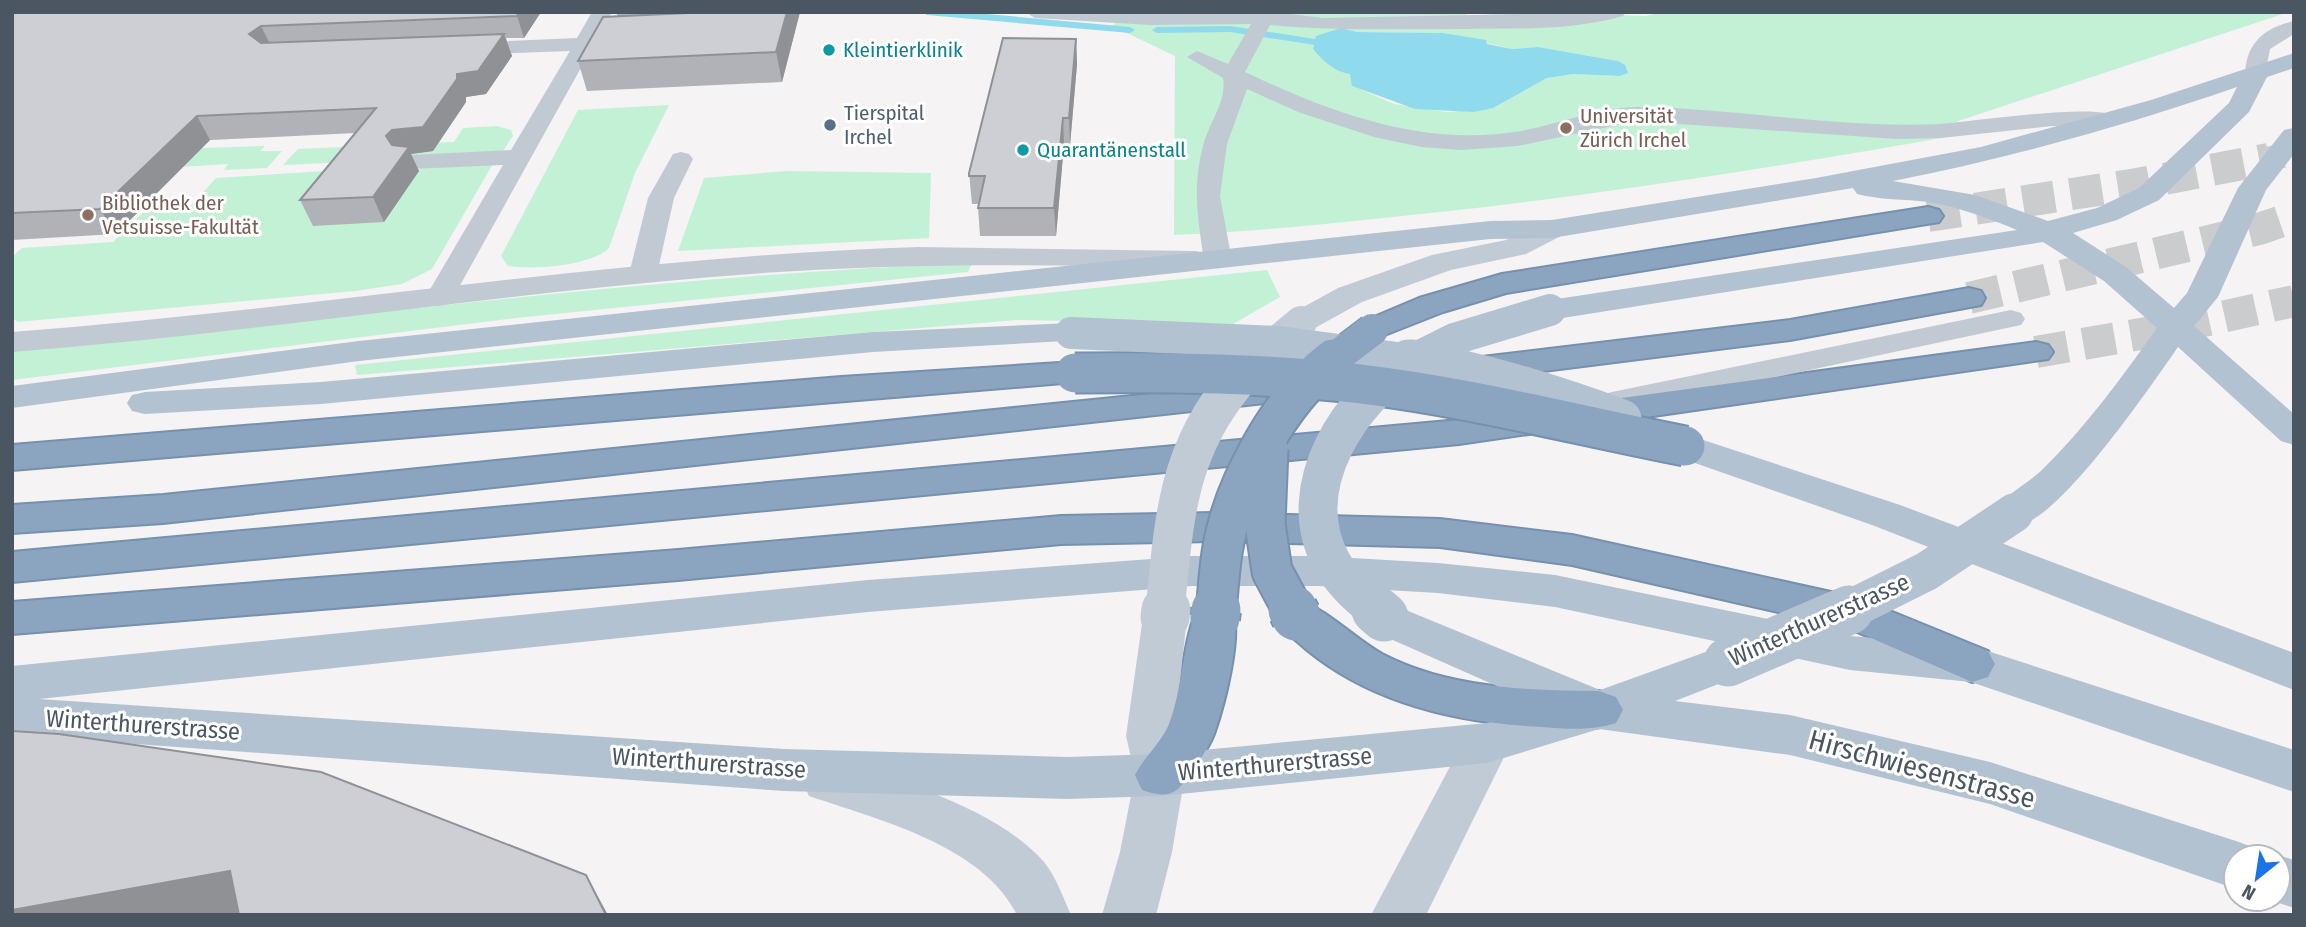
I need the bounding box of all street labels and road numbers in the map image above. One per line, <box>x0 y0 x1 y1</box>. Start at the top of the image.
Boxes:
street label: Winterthurerstrasse <box>1724 568 1914 672</box>
street label: Winterthurerstrasse <box>45 704 241 746</box>
street label: Hirschwiesenstrasse <box>1805 723 2039 815</box>
street label: Winterthurerstrasse <box>611 742 807 784</box>
street label: Winterthurerstrasse <box>1177 742 1373 786</box>

